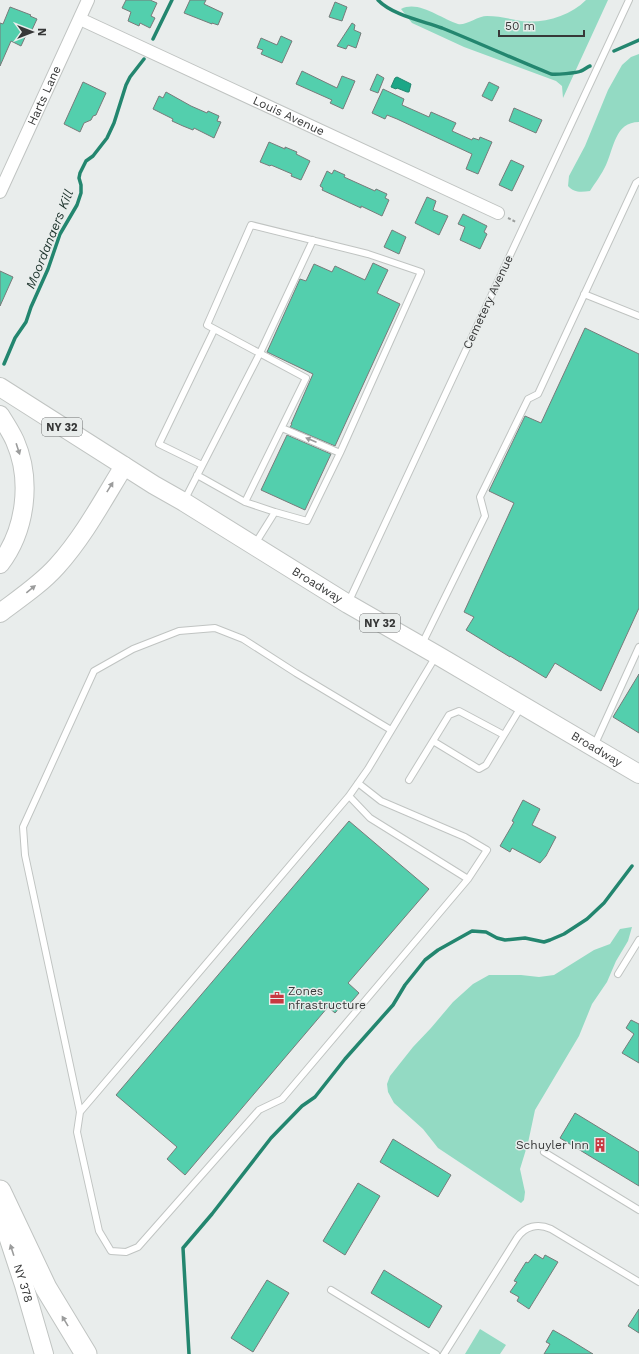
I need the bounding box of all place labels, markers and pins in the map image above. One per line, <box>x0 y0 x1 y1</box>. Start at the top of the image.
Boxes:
place label: Zones nfrastructure <box>288 984 366 1012</box>
office icon: Zones nfrastructure <box>269 990 285 1006</box>
building icon: Schuyler Inn <box>592 1137 608 1153</box>
place label: Schuyler Inn <box>516 1138 589 1152</box>

